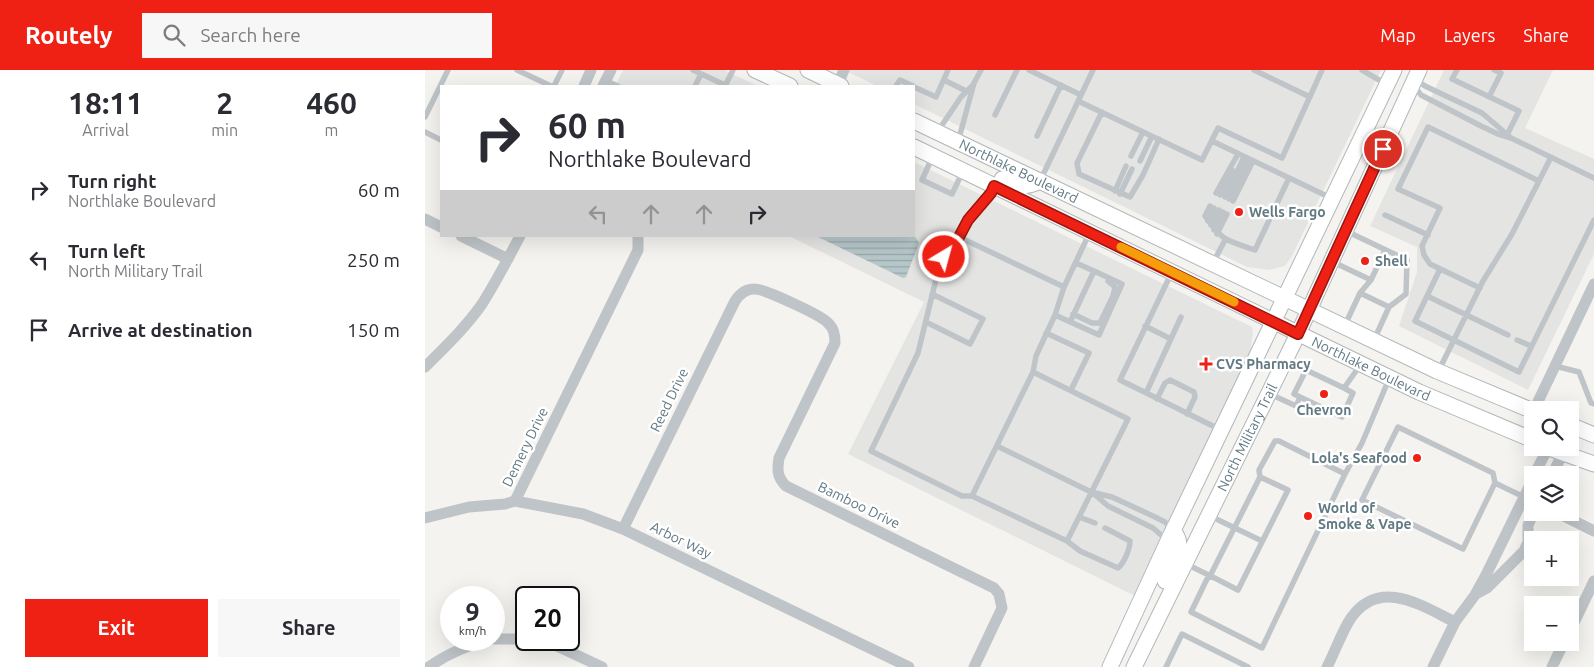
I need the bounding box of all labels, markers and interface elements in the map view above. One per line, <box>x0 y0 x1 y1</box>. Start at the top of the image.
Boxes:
search box <box>142 13 492 58</box>
icon: search <box>160 21 188 49</box>
text: Routely <box>25 22 112 49</box>
text: Search here <box>200 24 301 46</box>
text: Map <box>1380 25 1416 45</box>
text: Layers <box>1444 25 1495 45</box>
text: Share <box>1523 25 1569 45</box>
text: 18:11 <box>68 86 143 120</box>
text: 2 <box>216 86 233 120</box>
text: 460 <box>306 86 357 120</box>
icon: right <box>465 105 530 170</box>
text: 60 m <box>548 105 626 145</box>
text: Arrival <box>82 121 129 139</box>
text: min <box>211 121 238 139</box>
text: m <box>325 121 338 139</box>
pin <box>1362 128 1404 170</box>
icon: arrive <box>1369 135 1397 163</box>
street label: Northlake Boulevard <box>957 136 1081 206</box>
text: Northlake Boulevard <box>548 146 752 171</box>
text: Turn right <box>68 170 156 192</box>
icon: right <box>25 176 53 204</box>
text: 60 m <box>358 179 400 201</box>
text: Northlake Boulevard <box>68 192 216 210</box>
icon: left <box>584 200 612 228</box>
icon: ahead <box>637 200 665 228</box>
icon: ahead <box>690 200 718 228</box>
icon: right <box>743 200 771 228</box>
place label: Wells Fargo <box>1249 204 1326 220</box>
marker: Wells Fargo <box>1233 206 1245 218</box>
position arrow <box>917 230 969 282</box>
text: Turn left <box>68 240 146 262</box>
icon: left <box>25 246 53 274</box>
text: 250 m <box>347 249 400 271</box>
place label: Shell <box>1375 253 1408 269</box>
marker: Shell <box>1359 255 1371 267</box>
text: North Military Trail <box>68 262 203 280</box>
icon: arrive <box>25 316 53 344</box>
text: Arrive at destination <box>68 319 253 341</box>
text: 150 m <box>347 319 400 341</box>
street label: Northlake Boulevard <box>1309 333 1433 404</box>
place label: CVS Pharmacy <box>1216 356 1311 372</box>
marker: CVS Pharmacy <box>1200 358 1212 370</box>
street label: Reed Drive <box>647 366 691 434</box>
street label: North Military Trail <box>1214 381 1281 494</box>
marker: Chevron <box>1318 388 1330 400</box>
map controls <box>1524 401 1579 651</box>
button: search <box>1524 401 1579 456</box>
place label: Chevron <box>1297 402 1351 418</box>
street label: Demery Drive <box>499 405 551 489</box>
place label: Lola's Seafood <box>1311 450 1407 466</box>
marker: Lola's Seafood <box>1411 452 1423 464</box>
button: layers <box>1524 466 1579 521</box>
street label: Bamboo Drive <box>815 478 903 532</box>
place label: World of Smoke & Vape <box>1318 500 1412 532</box>
marker: World of Smoke & Vape <box>1302 510 1314 522</box>
street label: Arbor Way <box>648 518 714 562</box>
button: + <box>1524 531 1579 586</box>
speed limit sign: 20 <box>515 586 580 651</box>
button: − <box>1524 596 1579 651</box>
text: 9 <box>465 598 480 626</box>
button: Exit <box>25 599 208 657</box>
button: Share <box>218 599 400 657</box>
text: km/h <box>459 624 486 637</box>

